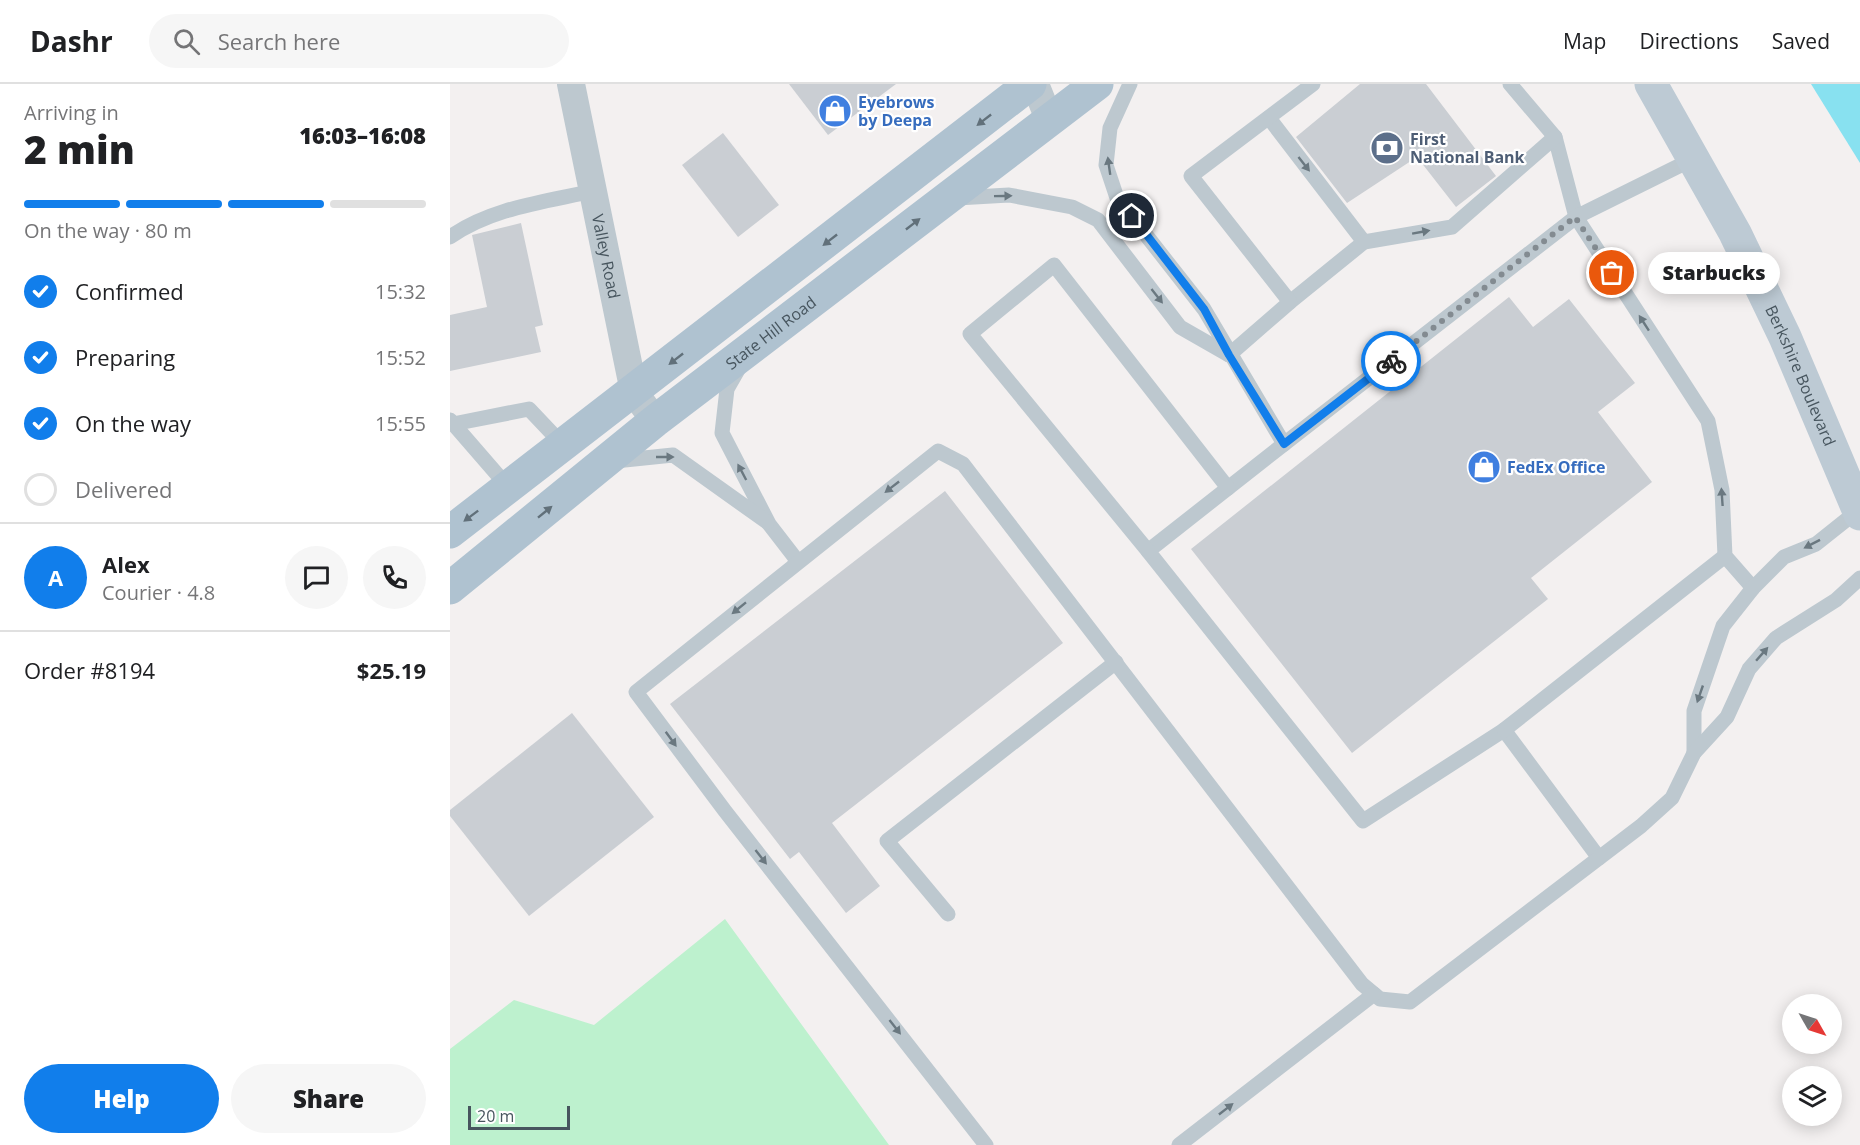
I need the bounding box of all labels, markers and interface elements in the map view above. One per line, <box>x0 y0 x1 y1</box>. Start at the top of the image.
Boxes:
search box <box>149 14 569 68</box>
text: Dashr <box>30 22 113 60</box>
icon: search <box>170 25 203 58</box>
text: Search here <box>218 26 340 56</box>
text: Map <box>1563 27 1606 55</box>
text: Directions <box>1639 27 1739 55</box>
text: Saved <box>1772 27 1830 55</box>
place label: Eyebrows by Deepa <box>858 91 935 131</box>
shop icon: Eyebrows by Deepa <box>817 93 853 129</box>
text: Arriving in <box>24 99 119 126</box>
one-way arrow <box>976 113 991 125</box>
text: 16:03–16:08 <box>299 120 426 150</box>
text: 2 min <box>24 122 135 175</box>
place label: First National Bank <box>1410 128 1525 168</box>
bank icon: First National Bank <box>1369 130 1405 166</box>
one-way arrow <box>1104 156 1113 175</box>
one-way arrow <box>1298 157 1310 172</box>
pin <box>1106 190 1157 241</box>
one-way arrow <box>994 191 1013 201</box>
icon: home <box>1115 199 1148 232</box>
street label: Valley Road <box>587 212 626 301</box>
text: On the way · 80 m <box>24 217 192 244</box>
one-way arrow <box>905 218 921 230</box>
one-way arrow <box>1412 227 1431 236</box>
one-way arrow <box>822 233 837 245</box>
pin <box>1586 247 1637 298</box>
callout: Starbucks <box>1648 252 1780 294</box>
icon: bag <box>1595 256 1628 289</box>
text: Starbucks <box>1662 259 1766 286</box>
icon: check <box>24 275 57 308</box>
text: Confirmed <box>75 276 184 306</box>
text: 15:32 <box>375 278 426 305</box>
one-way arrow <box>1150 288 1163 304</box>
street label: State Hill Road <box>721 291 821 374</box>
street label: Berkshire Boulevard <box>1760 301 1841 449</box>
one-way arrow <box>1639 315 1650 331</box>
courier <box>1361 331 1421 391</box>
icon: check <box>24 341 57 374</box>
text: Preparing <box>75 342 175 372</box>
text: 15:52 <box>375 344 426 371</box>
icon: bike <box>1375 345 1408 378</box>
one-way arrow <box>668 353 684 366</box>
icon: check <box>24 407 57 440</box>
text: On the way <box>75 408 191 438</box>
text: 15:55 <box>375 410 426 437</box>
shop icon: FedEx Office <box>1466 449 1502 485</box>
one-way arrow <box>656 452 675 462</box>
place label: FedEx Office <box>1507 456 1605 478</box>
one-way arrow <box>737 463 747 480</box>
text: Delivered <box>75 474 173 504</box>
one-way arrow <box>884 481 900 494</box>
one-way arrow <box>1717 488 1727 507</box>
one-way arrow <box>537 507 552 519</box>
one-way arrow <box>463 510 479 523</box>
one-way arrow <box>1803 539 1821 549</box>
button: chat <box>285 546 348 609</box>
button: phone <box>363 546 426 609</box>
text: Alex <box>102 549 150 579</box>
text: A <box>48 562 63 592</box>
text: Courier · 4.8 <box>102 579 215 606</box>
one-way arrow <box>731 602 747 615</box>
one-way arrow <box>1755 647 1768 662</box>
text: Order #8194 <box>24 655 155 685</box>
text: $25.19 <box>357 655 426 685</box>
one-way arrow <box>1695 685 1704 703</box>
one-way arrow <box>665 730 677 746</box>
one-way arrow <box>754 849 767 865</box>
north arrow <box>1782 994 1842 1054</box>
map controls <box>1782 994 1842 1126</box>
one-way arrow <box>888 1020 900 1035</box>
button: Help <box>24 1064 219 1133</box>
button: Share <box>231 1064 426 1133</box>
button: layers <box>1782 1066 1842 1126</box>
scale bar <box>468 1103 570 1130</box>
one-way arrow <box>1218 1104 1233 1116</box>
text: 20 m <box>477 1105 514 1127</box>

